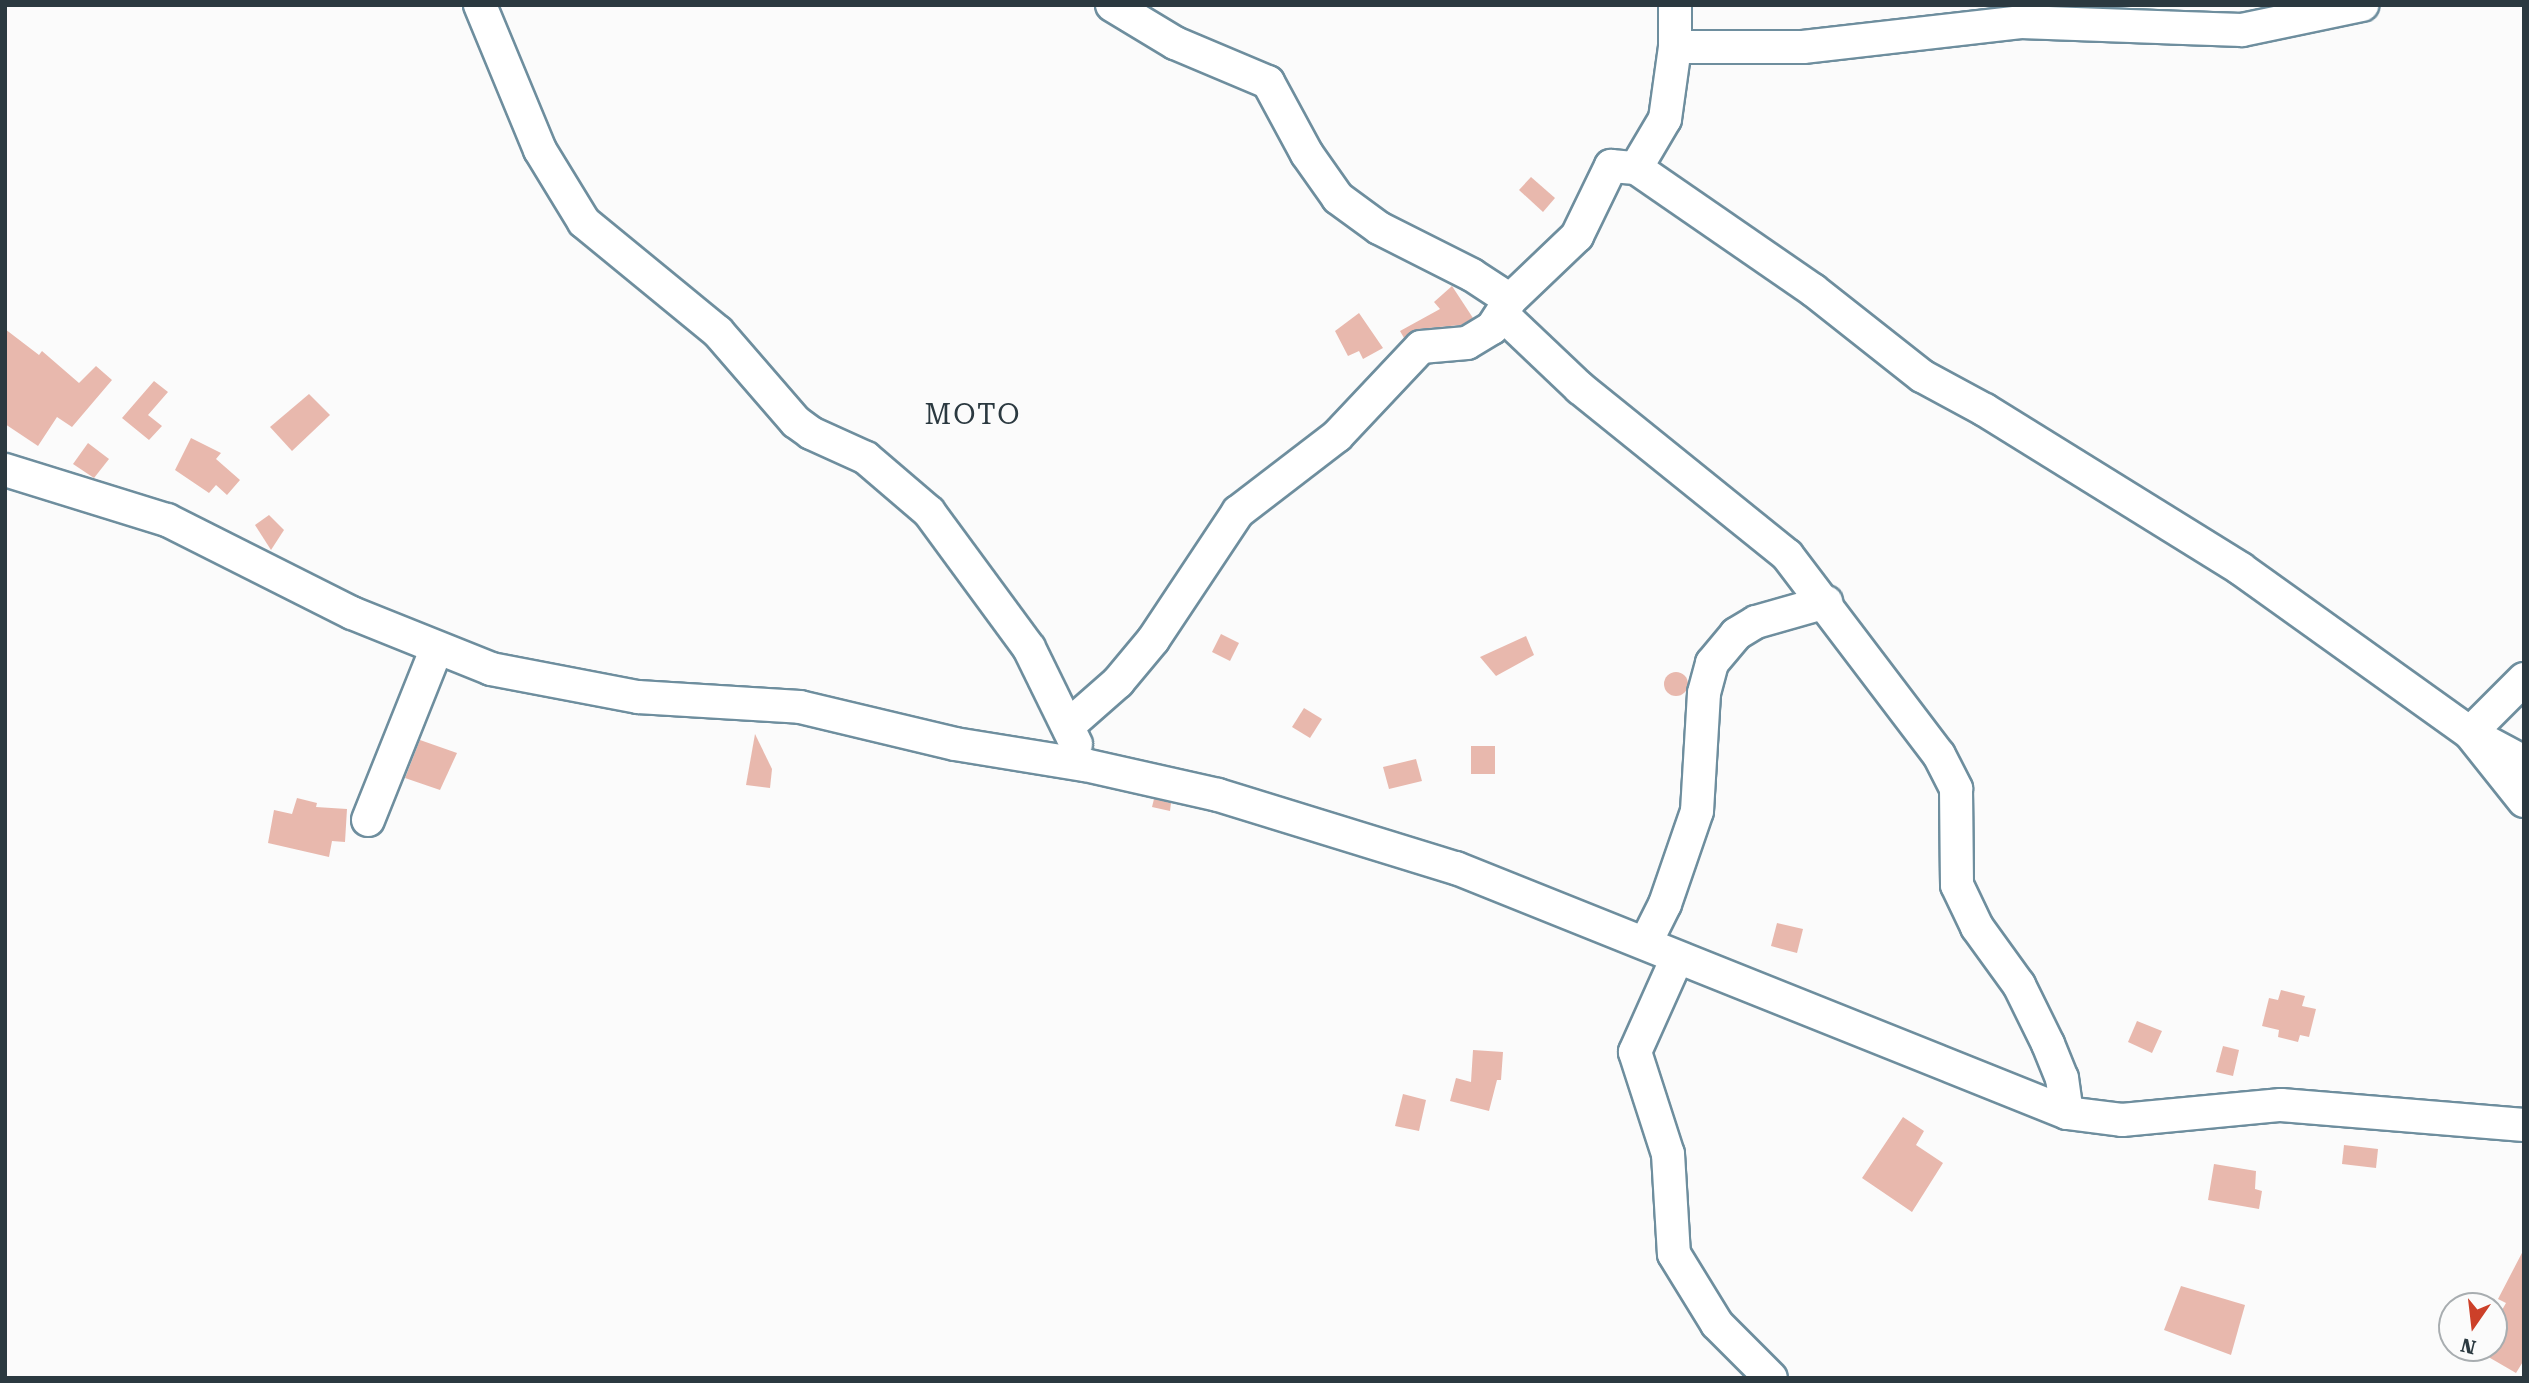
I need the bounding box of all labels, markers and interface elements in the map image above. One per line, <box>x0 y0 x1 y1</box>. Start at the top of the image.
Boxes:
district label: MOTO <box>925 398 1021 432</box>
north arrow <box>2438 1292 2508 1362</box>
text: N <box>2458 1333 2478 1359</box>

